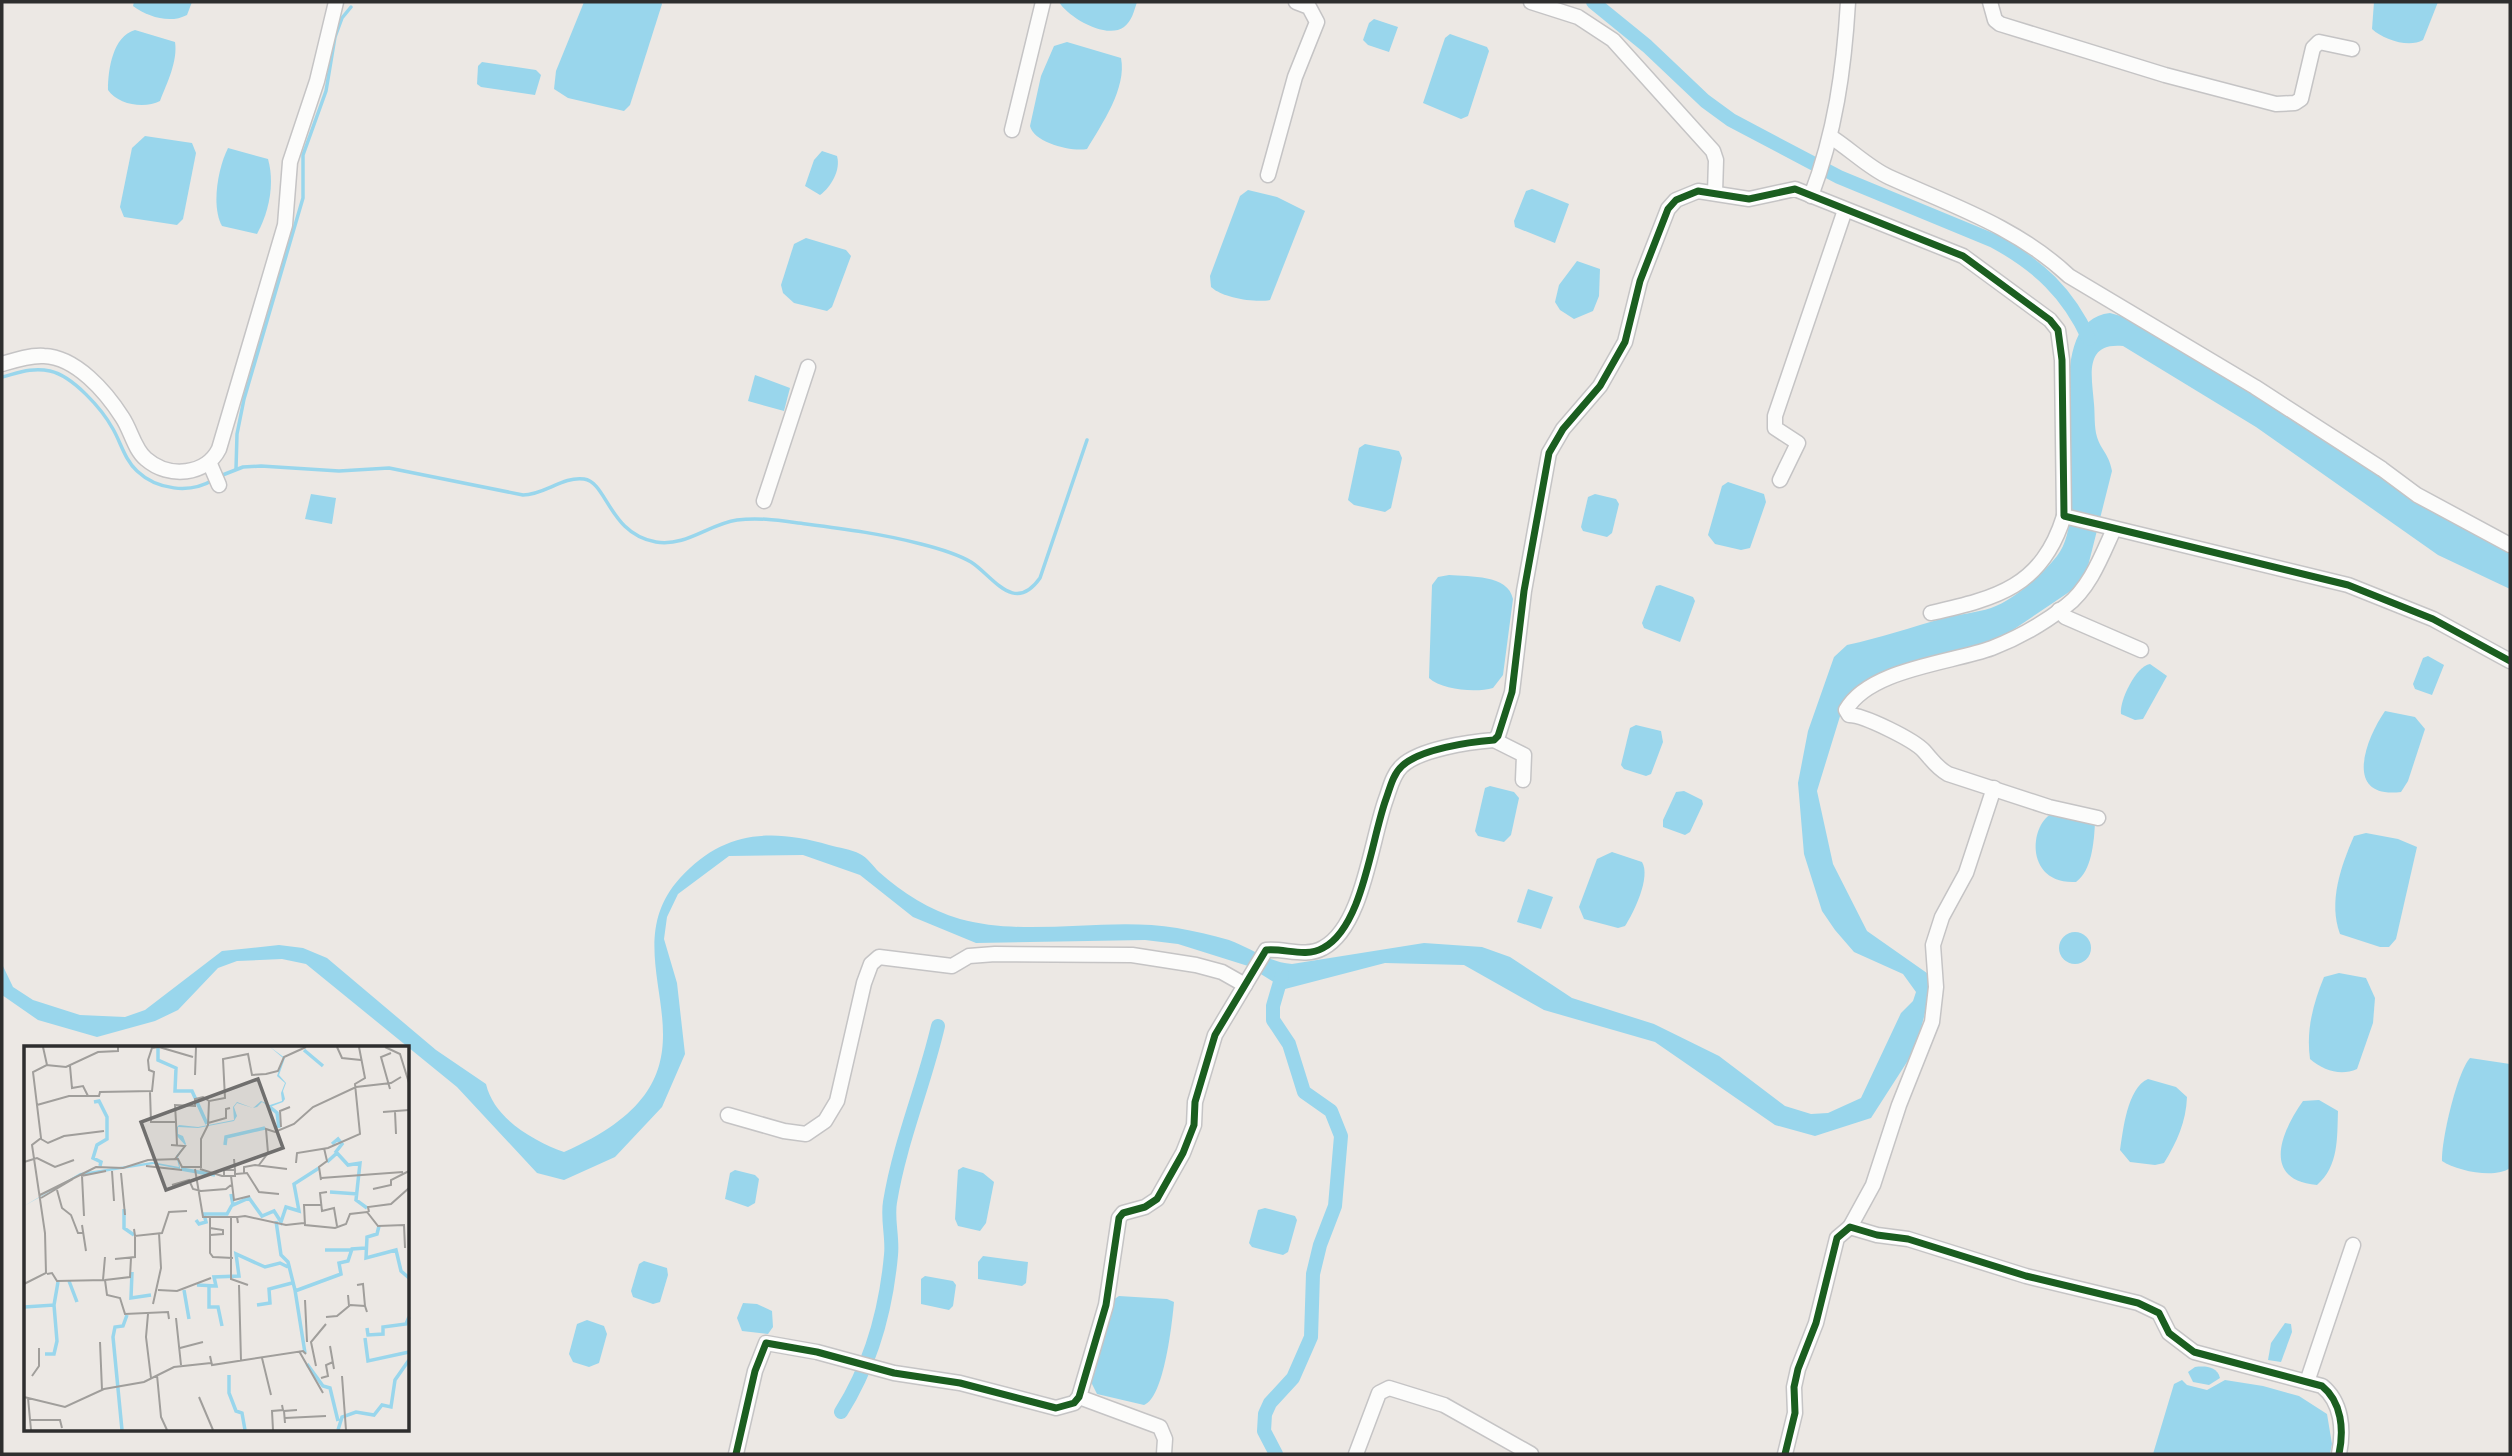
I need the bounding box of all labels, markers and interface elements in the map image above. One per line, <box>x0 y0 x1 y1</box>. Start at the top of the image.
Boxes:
inset map <box>24 1046 410 1432</box>

